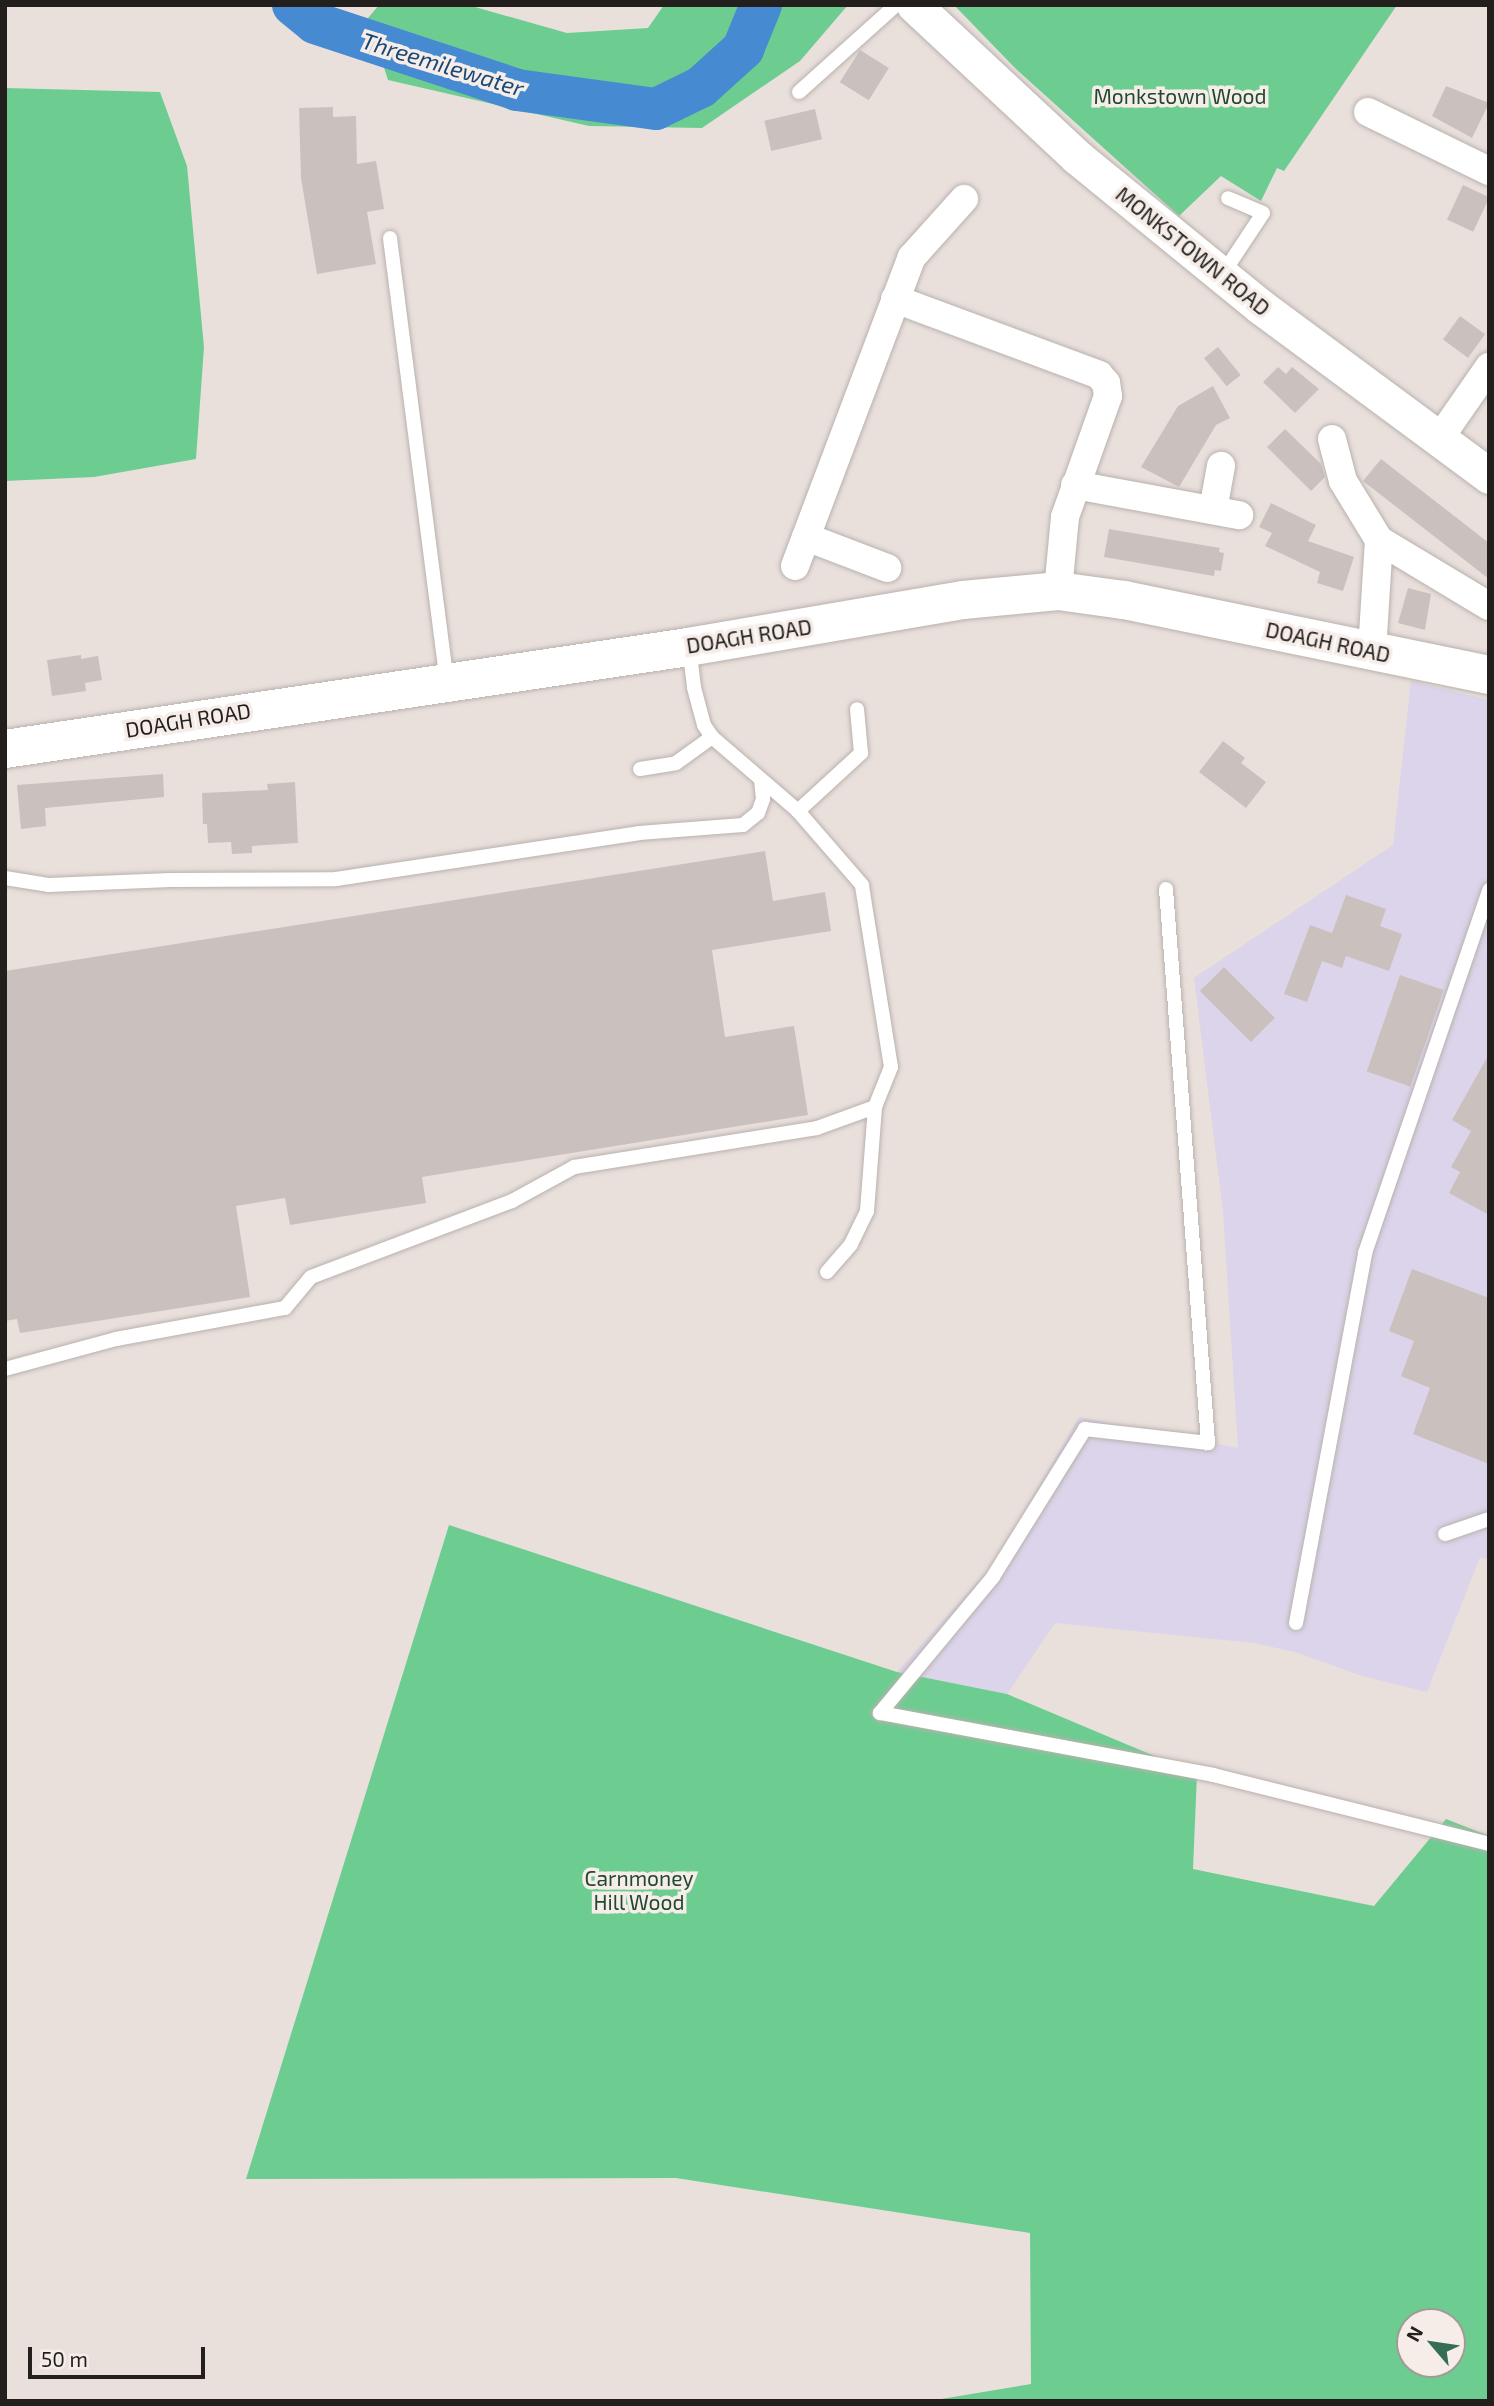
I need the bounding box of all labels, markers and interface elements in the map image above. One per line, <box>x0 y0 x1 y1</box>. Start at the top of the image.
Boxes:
water label: Threemilewater <box>359 26 527 102</box>
park label: Monkstown Wood <box>1093 83 1267 109</box>
street label: MONKSTOWN ROAD <box>1111 181 1275 321</box>
street label: DOAGH ROAD <box>684 614 814 658</box>
street label: DOAGH ROAD <box>1263 617 1393 667</box>
street label: DOAGH ROAD <box>123 698 253 742</box>
park label: Carnmoney Hill Wood <box>585 1865 693 1915</box>
north arrow <box>1396 2308 1466 2378</box>
text: N <box>1401 2322 1427 2345</box>
scale bar <box>32 2332 208 2376</box>
text: 50 m <box>41 2346 88 2371</box>

